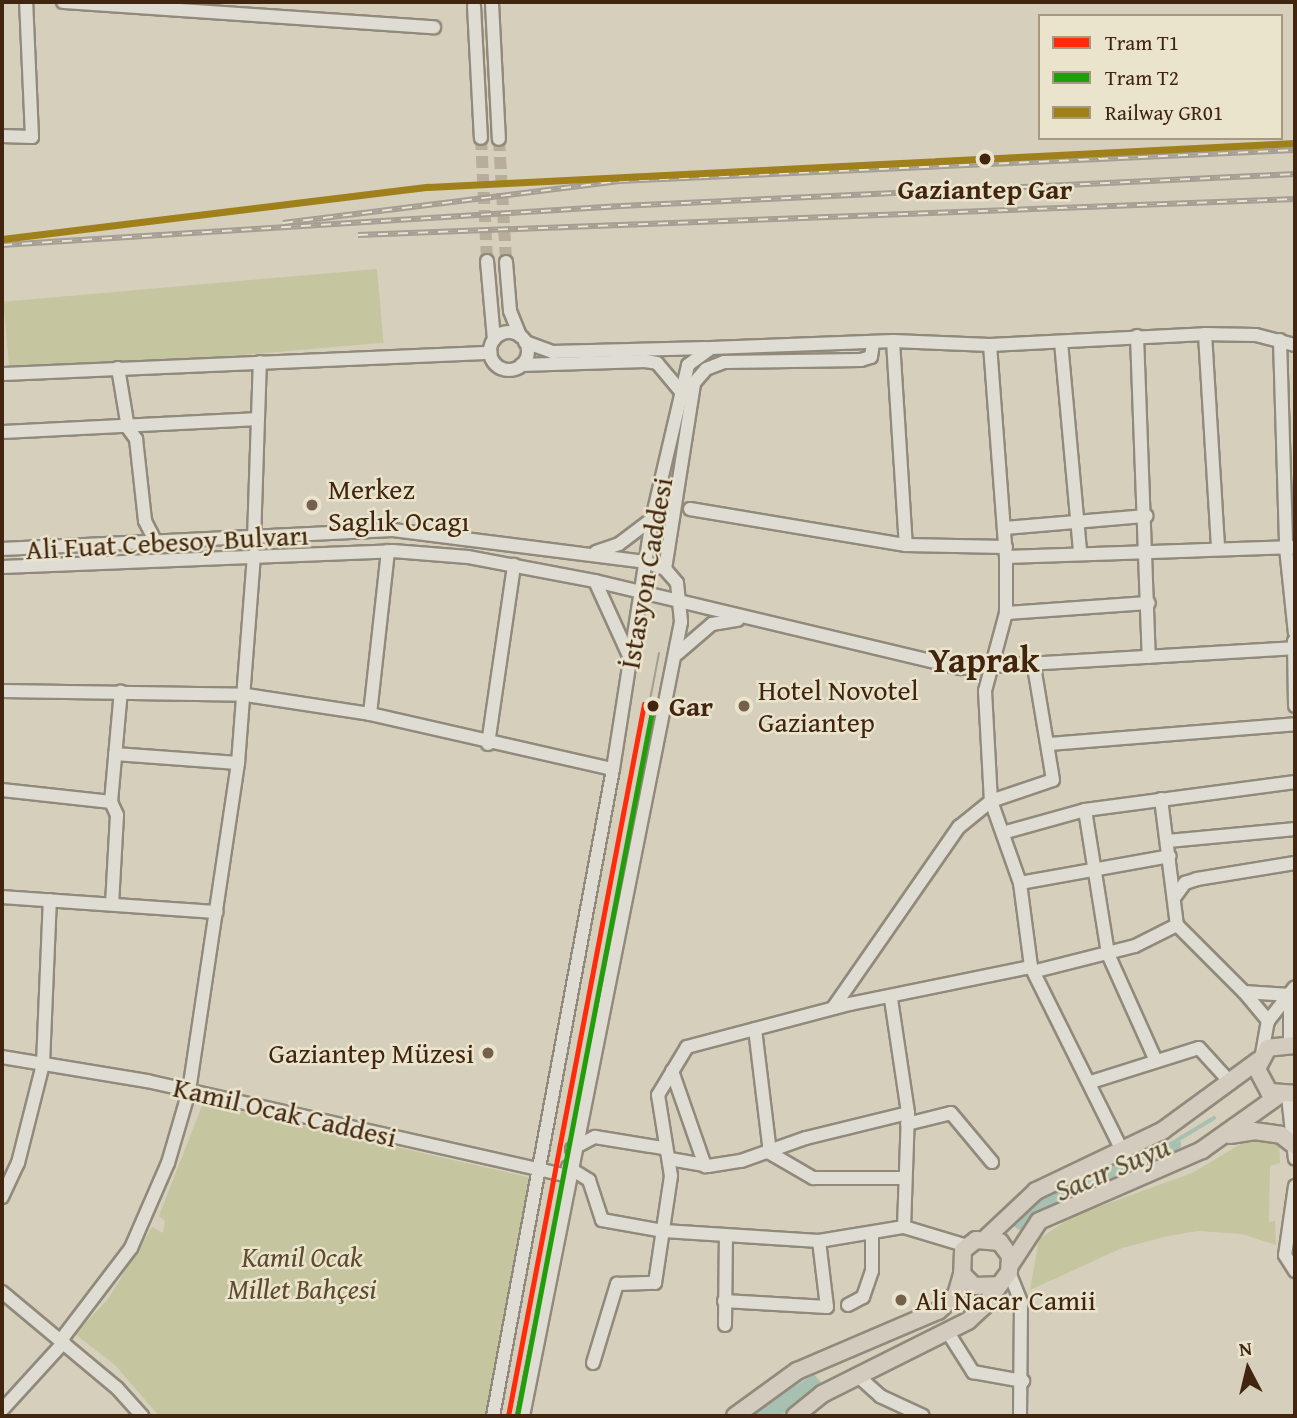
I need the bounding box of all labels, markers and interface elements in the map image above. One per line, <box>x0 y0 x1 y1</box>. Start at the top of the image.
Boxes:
legend <box>1038 14 1283 140</box>
text: Tram T1 <box>1105 27 1179 58</box>
text: Tram T2 <box>1105 62 1179 93</box>
text: Railway GR01 <box>1105 97 1223 128</box>
marker: Gaziantep Gar <box>975 149 995 169</box>
place label: Gaziantep Gar <box>898 172 1072 206</box>
place label: Merkez Saglık Ocagı <box>328 472 469 538</box>
street label: İstasyon Caddesi <box>613 475 679 671</box>
marker: Merkez Saglık Ocagı <box>302 495 322 515</box>
street label: Ali Fuat Cebesoy Bulvarı <box>25 518 309 566</box>
district label: Yaprak <box>928 639 1040 681</box>
place label: Hotel Novotel Gaziantep <box>758 673 919 739</box>
place label: Gar <box>669 689 713 723</box>
marker: Gar <box>643 696 663 716</box>
marker: Hotel Novotel Gaziantep <box>736 698 752 714</box>
place label: Gaziantep Müzesi <box>268 1036 474 1070</box>
marker: Gaziantep Müzesi <box>480 1045 496 1061</box>
street label: Kamil Ocak Caddesi <box>170 1070 400 1154</box>
water label: Sacır Suyu <box>1049 1128 1175 1208</box>
park label: Kamil Ocak Millet Bahçesi <box>228 1240 376 1306</box>
place label: Ali Nacar Camii <box>915 1283 1096 1317</box>
marker: Ali Nacar Camii <box>893 1292 909 1308</box>
text: N <box>1237 1333 1253 1363</box>
north arrow <box>1213 1334 1283 1404</box>

